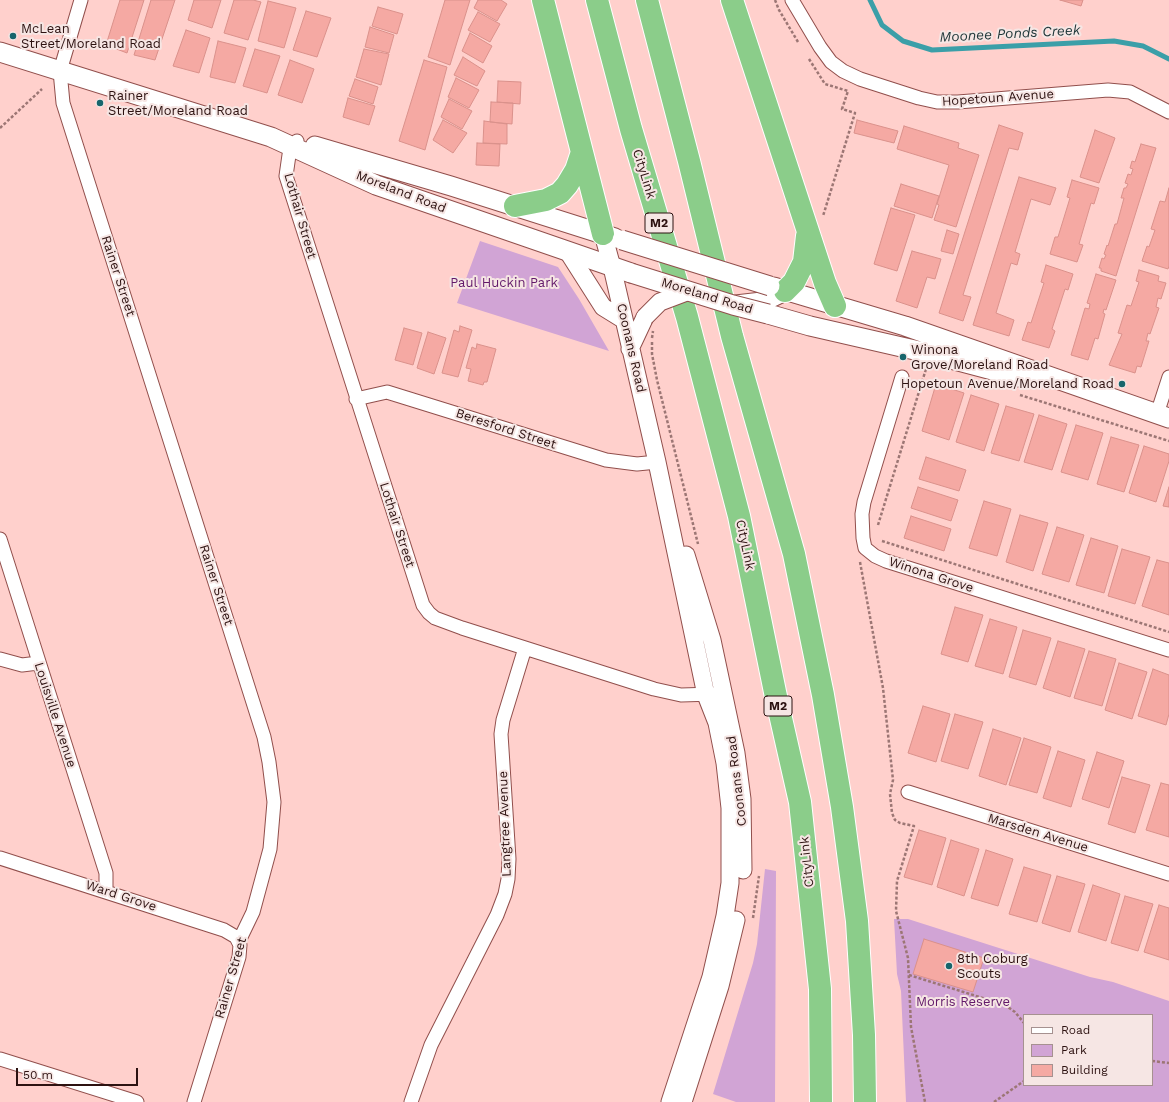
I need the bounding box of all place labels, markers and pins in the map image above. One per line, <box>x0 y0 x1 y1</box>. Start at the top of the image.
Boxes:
place label: McLean Street/Moreland Road <box>21 21 161 52</box>
marker: McLean Street/Moreland Road <box>8 31 18 41</box>
place label: Rainer Street/Moreland Road <box>108 88 248 119</box>
marker: Rainer Street/Moreland Road <box>95 98 105 108</box>
place label: Winona Grove/Moreland Road <box>911 342 1048 373</box>
marker: Winona Grove/Moreland Road <box>898 352 908 362</box>
place label: Hopetoun Avenue/Moreland Road <box>901 376 1114 392</box>
marker: Hopetoun Avenue/Moreland Road <box>1117 379 1127 389</box>
place label: 8th Coburg Scouts <box>957 951 1028 982</box>
marker: 8th Coburg Scouts <box>944 961 954 971</box>

